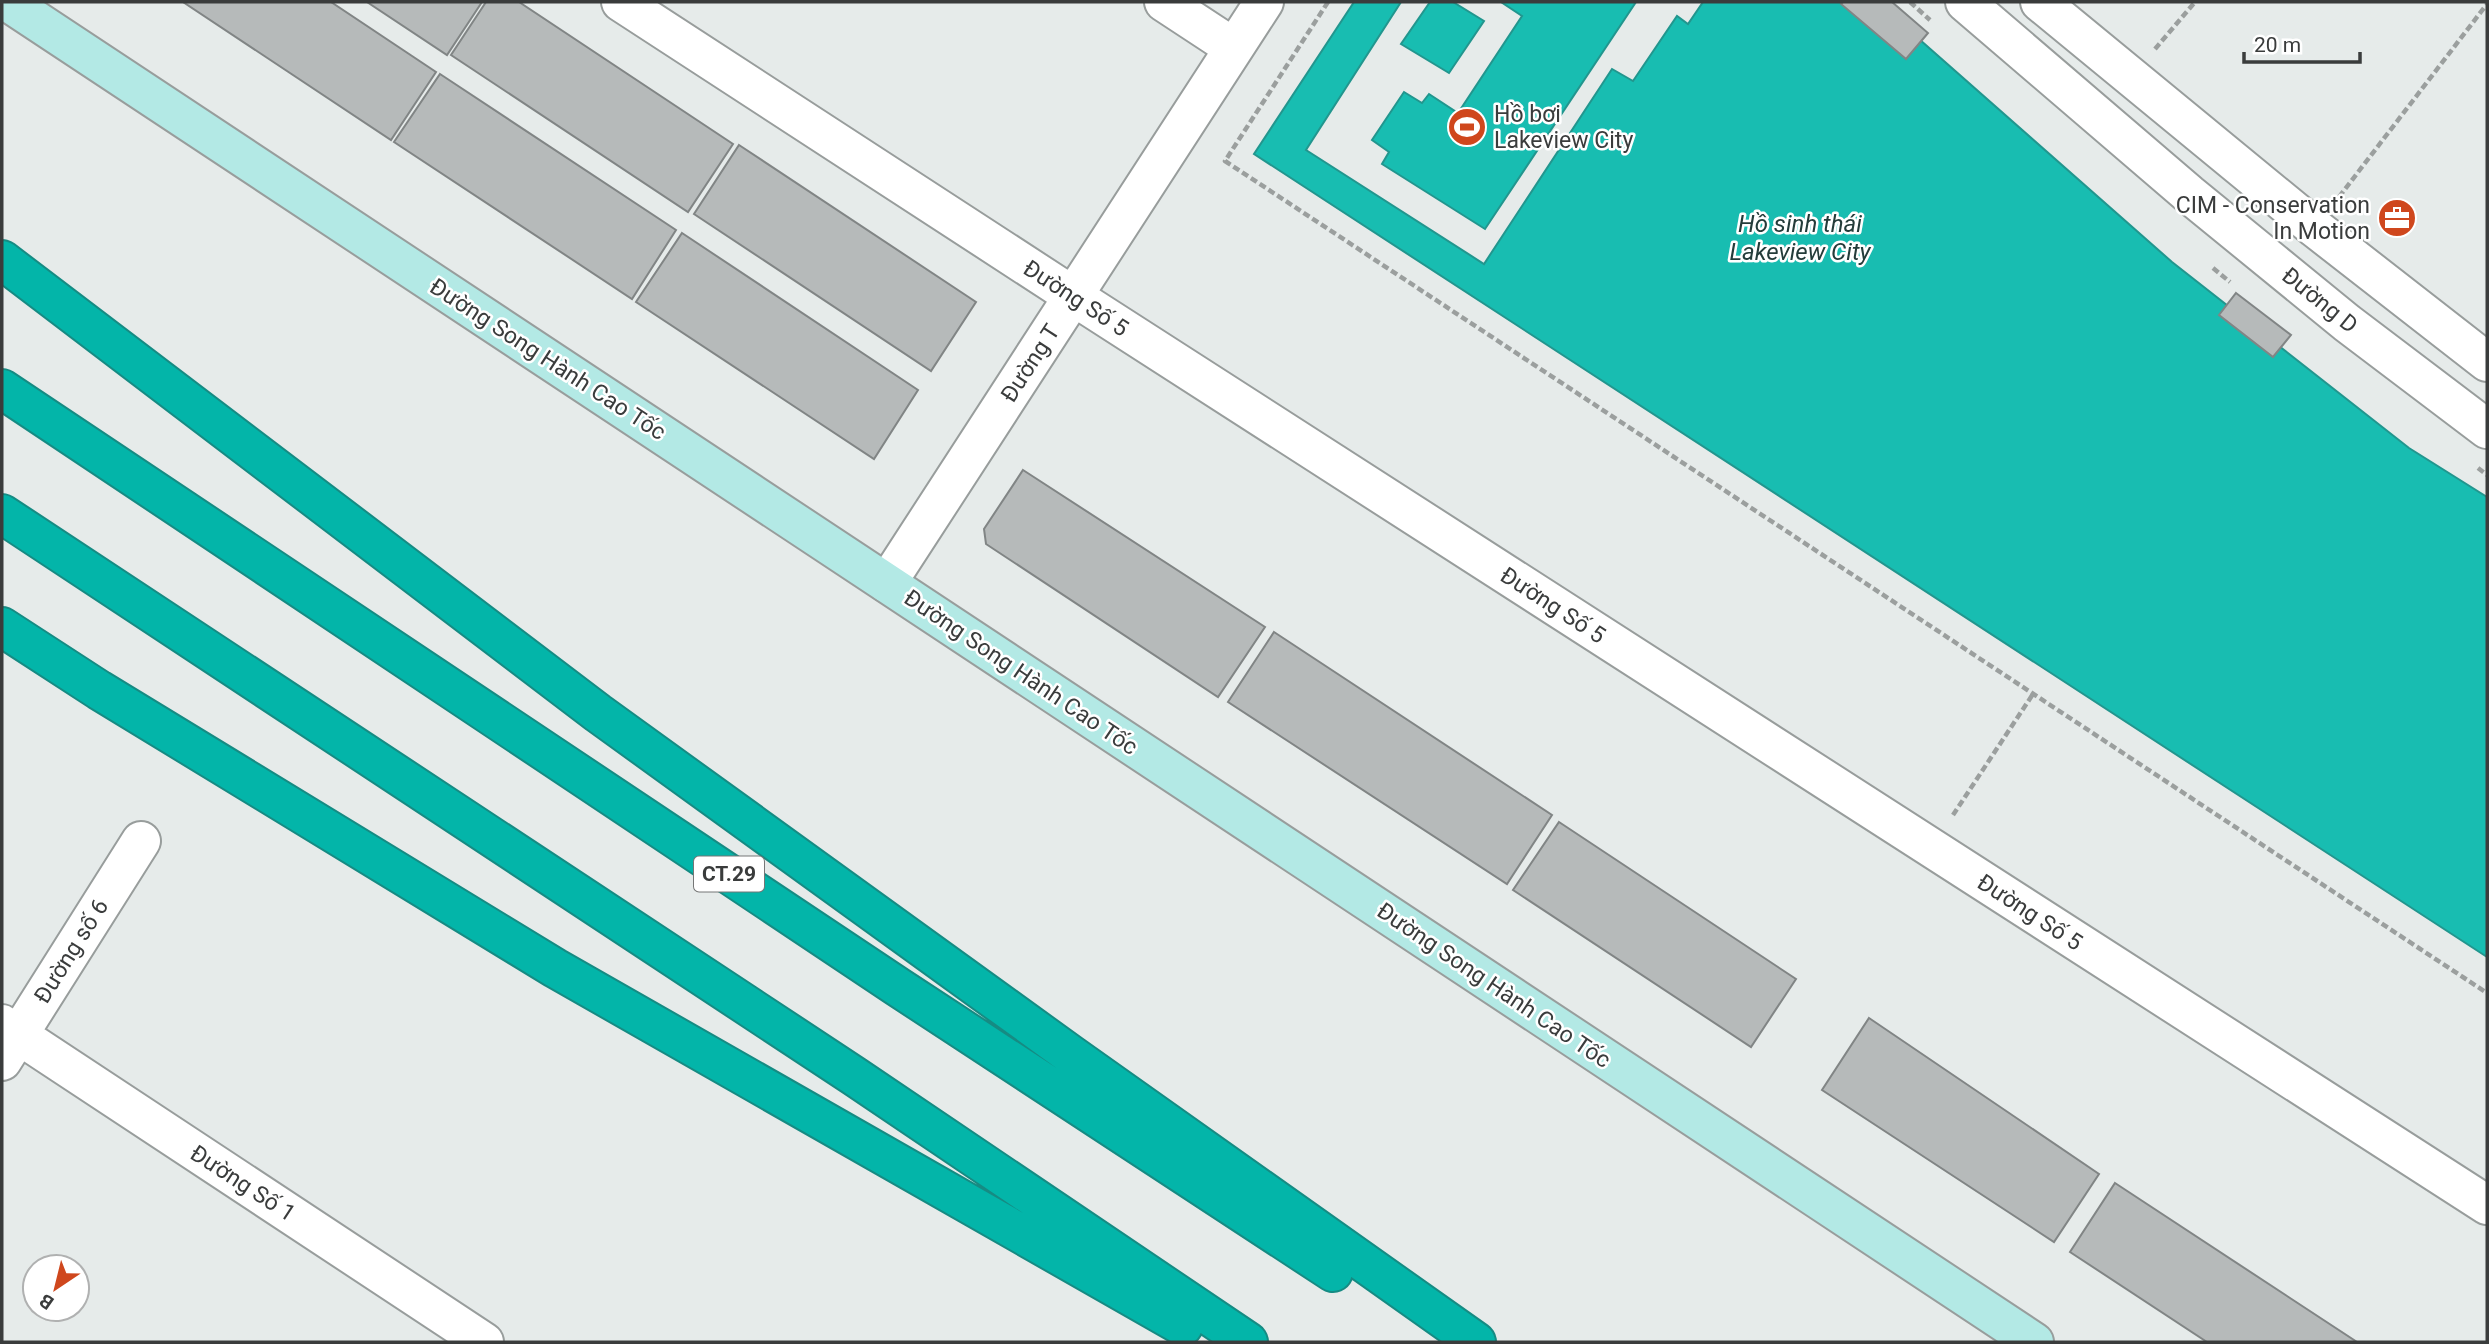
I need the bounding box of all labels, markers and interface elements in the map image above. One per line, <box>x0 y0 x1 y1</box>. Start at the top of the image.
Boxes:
scale bar <box>2244 21 2360 65</box>
text: 20 m <box>2254 33 2301 57</box>
place label: Hồ bơi Lakeview City <box>1494 101 1633 154</box>
sports icon: Hồ bơi Lakeview City <box>1446 106 1488 148</box>
place label: CIM - Conservation In Motion <box>2176 192 2370 245</box>
office icon: CIM - Conservation In Motion <box>2376 197 2418 239</box>
water label: Hồ sinh thái Lakeview City <box>1729 210 1872 266</box>
street label: Đường Số 5 <box>1018 255 1133 342</box>
street label: Đường D <box>2277 262 2363 339</box>
street label: Đường Song Hành Cao Tốc <box>425 273 671 446</box>
street label: Đường T <box>995 319 1066 407</box>
street label: Đường Số 5 <box>1495 562 1610 649</box>
street label: Đường Song Hành Cao Tốc <box>899 584 1143 761</box>
road number: CT.29 <box>694 856 764 892</box>
street label: Đường Số 5 <box>1972 869 2087 956</box>
street label: Đường số 6 <box>29 894 114 1008</box>
street label: Đường Song Hành Cao Tốc <box>1372 897 1616 1074</box>
street label: Đường Số 1 <box>185 1140 300 1227</box>
north arrow <box>21 1253 91 1323</box>
text: B <box>35 1289 58 1314</box>

